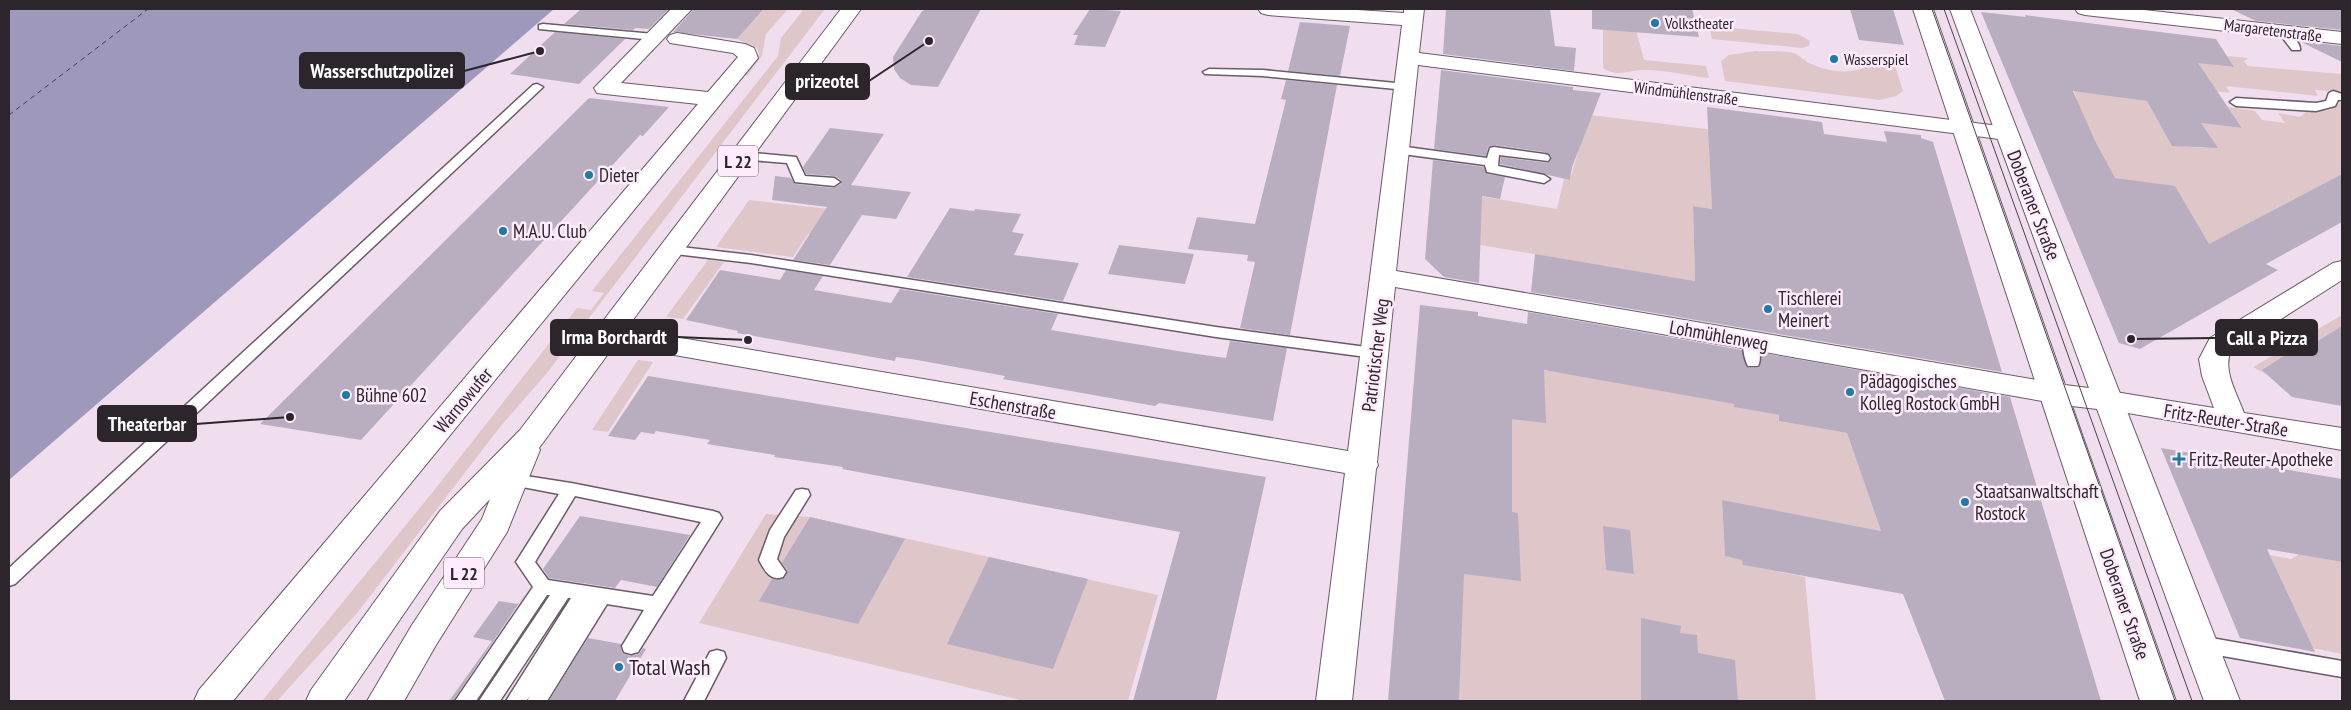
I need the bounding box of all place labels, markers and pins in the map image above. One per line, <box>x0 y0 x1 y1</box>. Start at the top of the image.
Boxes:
place label: Volkstheater <box>1664 13 1734 33</box>
marker: Volkstheater <box>1649 17 1661 29</box>
place label: Wasserspiel <box>1844 49 1909 69</box>
callout: Wasserschutzpolizei <box>300 53 464 88</box>
marker: Wasserspiel <box>1828 53 1840 65</box>
callout: prizeotel <box>786 64 869 99</box>
place label: Dieter <box>599 163 640 187</box>
marker: Dieter <box>583 169 595 181</box>
place label: M.A.U. Club <box>513 219 587 243</box>
marker: M.A.U. Club <box>497 225 509 237</box>
place label: Tischlerei Meinert <box>1778 286 1842 332</box>
marker: Tischlerei Meinert <box>1762 303 1774 315</box>
callout: Irma Borchardt <box>551 320 677 355</box>
callout: Call a Pizza <box>2216 320 2317 355</box>
place label: Pädagogisches Kolleg Rostock GmbH <box>1860 369 2000 415</box>
place label: Bühne 602 <box>356 383 427 407</box>
marker: Pädagogisches Kolleg Rostock GmbH <box>1844 386 1856 398</box>
marker: Bühne 602 <box>340 389 352 401</box>
callout: Theaterbar <box>98 406 196 441</box>
place label: Fritz-Reuter-Apotheke <box>2189 447 2333 471</box>
marker: Fritz-Reuter-Apotheke <box>2173 453 2185 465</box>
place label: Staatsanwaltschaft Rostock <box>1975 479 2099 525</box>
marker: Staatsanwaltschaft Rostock <box>1959 496 1971 508</box>
place label: Total Wash <box>629 653 710 681</box>
marker: Total Wash <box>613 661 625 673</box>

